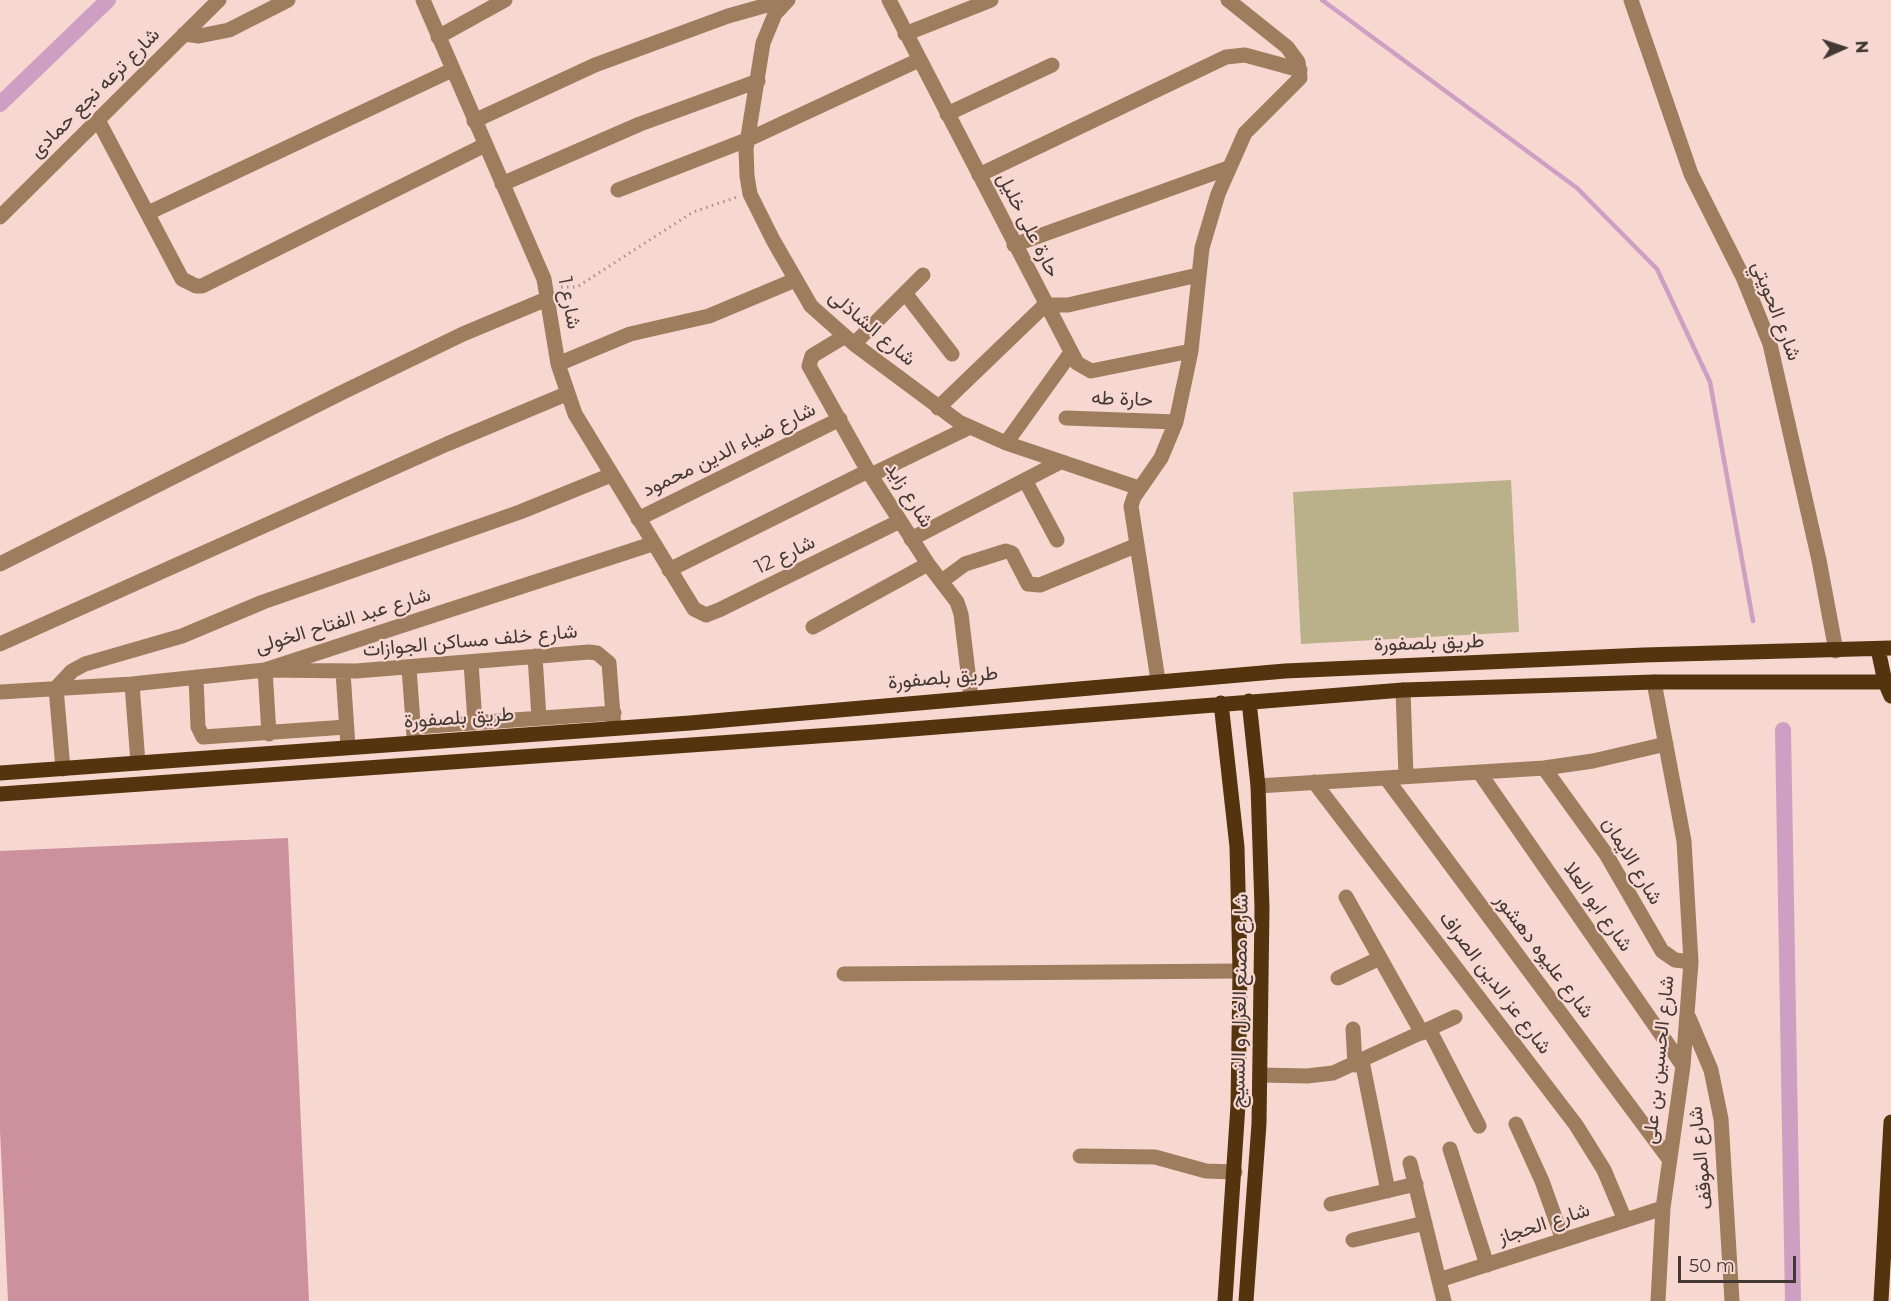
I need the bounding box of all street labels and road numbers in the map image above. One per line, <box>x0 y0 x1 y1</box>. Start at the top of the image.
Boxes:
street label: شارع ترعه نجع حمادى <box>25 23 165 163</box>
street label: حارة على خليل <box>991 169 1065 281</box>
street label: شارع الحويتي <box>1746 258 1806 364</box>
street label: شارع 1 <box>552 275 586 331</box>
street label: شارع الشاذلى <box>824 285 920 371</box>
street label: حارة طه <box>1091 386 1153 412</box>
street label: شارع ضياء الدين محمود <box>638 398 820 502</box>
street label: شارع زايد <box>880 458 938 532</box>
street label: شارع 12 <box>751 530 819 580</box>
street label: شارع عبد الفتاح الخولى <box>252 583 434 659</box>
street label: شارع خلف مساكن الجوازات <box>362 620 578 662</box>
street label: طريق بلصفورة <box>1373 629 1485 657</box>
street label: طريق بلصفورة <box>887 661 999 695</box>
street label: طريق بلصفورة <box>403 702 515 734</box>
street label: شارع الايمان <box>1596 813 1668 909</box>
street label: شارع ابو العلا <box>1558 858 1638 956</box>
street label: شارع عليوه دهشور <box>1489 889 1599 1023</box>
street label: شارع مصنع الغزل و النسيج <box>1226 894 1254 1108</box>
street label: شارع عز الدين الصراف <box>1434 907 1556 1059</box>
street label: شارع الحسين بن على <box>1638 975 1680 1145</box>
street label: شارع الموقف <box>1684 1105 1718 1211</box>
street label: شارع الحجاز <box>1495 1198 1593 1250</box>

